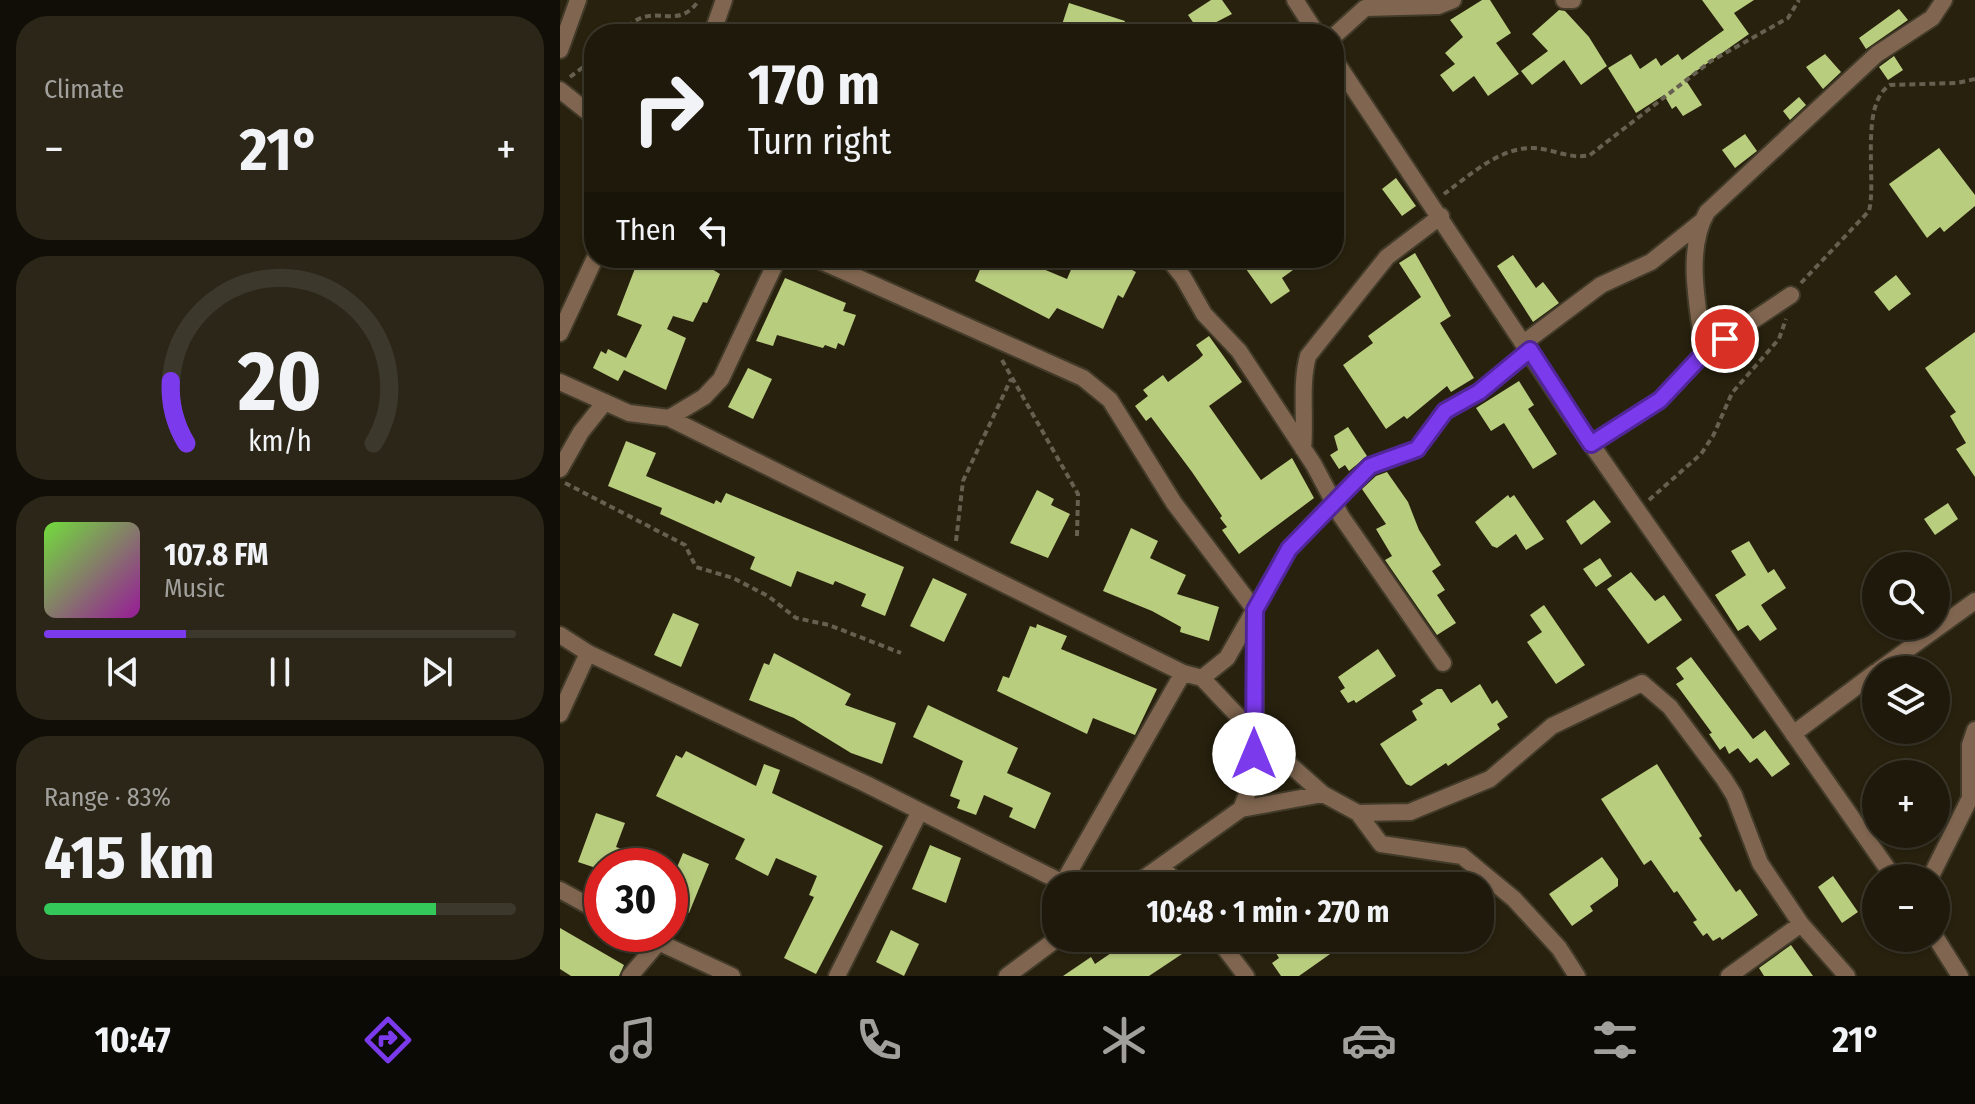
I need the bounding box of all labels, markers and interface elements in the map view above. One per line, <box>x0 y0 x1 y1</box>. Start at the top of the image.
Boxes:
text: 170 m <box>748 52 880 119</box>
icon: right <box>616 56 720 160</box>
text: Climate <box>44 74 124 105</box>
text: 21° <box>240 114 320 186</box>
text: Turn right <box>748 120 891 164</box>
text: − <box>44 123 64 176</box>
text: + <box>496 123 516 176</box>
icon: left <box>692 208 736 252</box>
text: Then <box>616 212 676 248</box>
pin <box>1691 305 1759 373</box>
icon: arrive <box>1703 317 1747 361</box>
text: 20 <box>237 332 322 432</box>
text: km/h <box>248 424 312 459</box>
text: 107.8 FM <box>164 537 268 573</box>
map controls <box>1862 552 1950 952</box>
button: search <box>1862 552 1950 640</box>
text: Music <box>164 573 225 604</box>
icon: previous <box>101 650 145 694</box>
icon: pause <box>258 650 302 694</box>
icon: next <box>415 650 459 694</box>
button: layers <box>1862 656 1950 744</box>
position arrow <box>1212 712 1296 796</box>
button: + <box>1862 760 1950 848</box>
text: Range · 83% <box>44 782 171 813</box>
text: 415 km <box>44 822 214 894</box>
speed limit sign: 30 <box>584 848 688 952</box>
button: − <box>1862 864 1950 952</box>
text: 10:48 · 1 min · 270 m <box>1147 894 1389 930</box>
icon: directions <box>360 1012 416 1068</box>
icon: music <box>605 1012 661 1068</box>
icon: phone <box>851 1012 907 1068</box>
icon: climate <box>1096 1012 1152 1068</box>
icon: car <box>1341 1012 1397 1068</box>
icon: filters <box>1587 1012 1643 1068</box>
text: 10:47 <box>95 1018 171 1062</box>
text: 21° <box>1832 1018 1880 1062</box>

